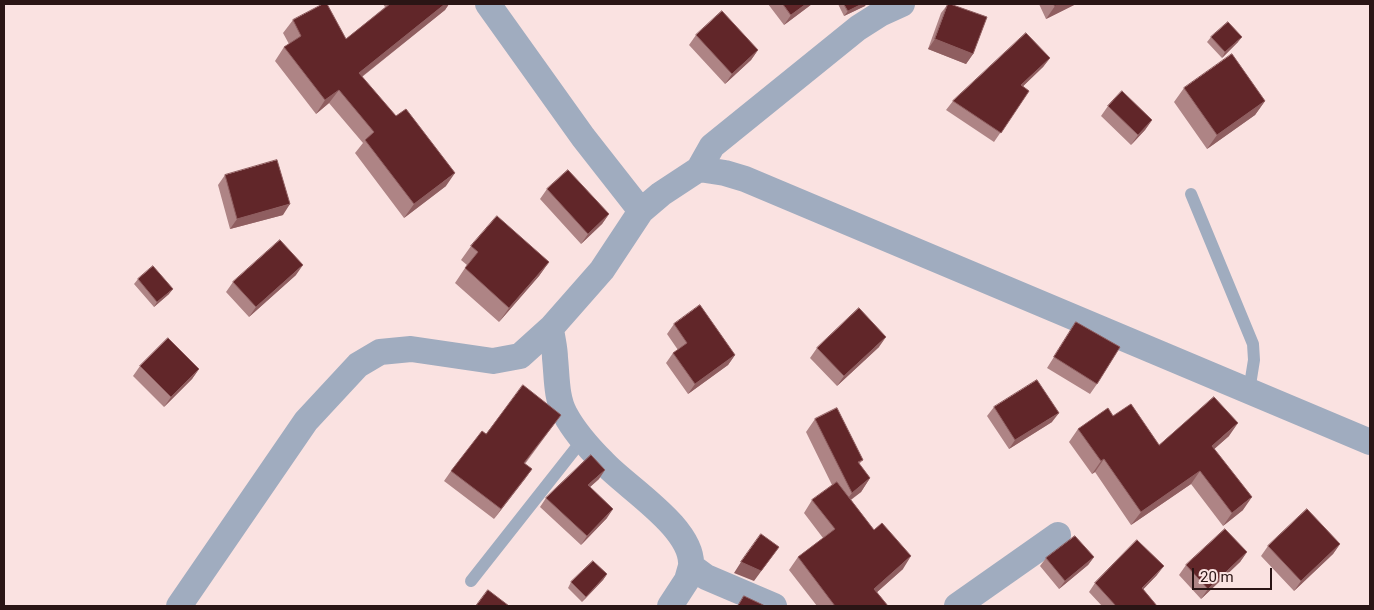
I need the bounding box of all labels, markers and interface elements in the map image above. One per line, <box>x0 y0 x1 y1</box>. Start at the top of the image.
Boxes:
scale bar <box>1194 558 1274 590</box>
text: 20 m <box>1200 568 1234 586</box>

